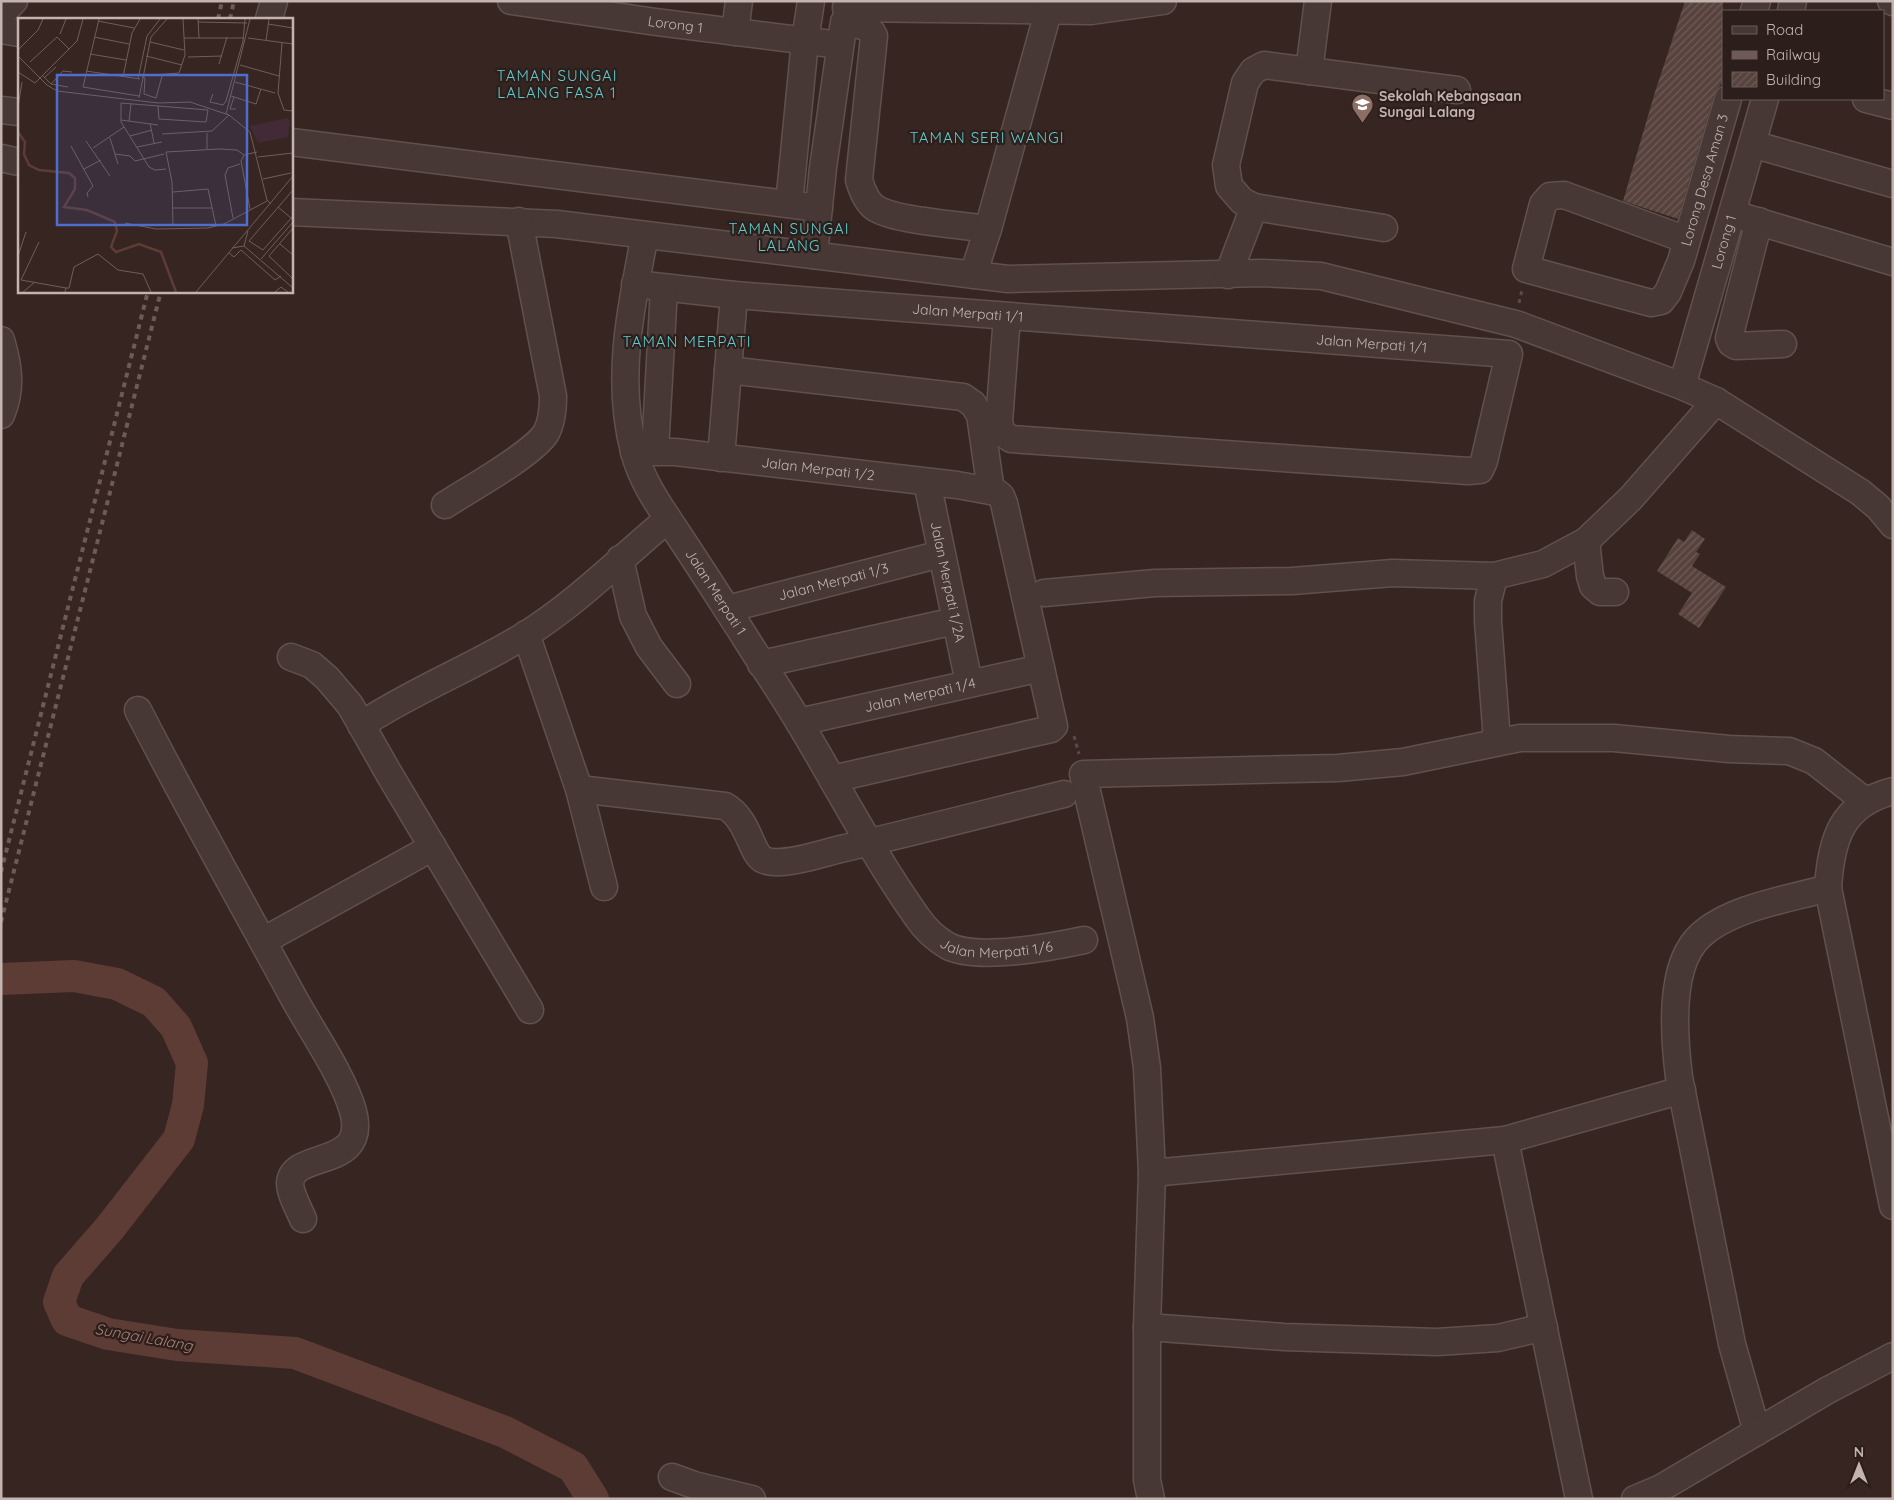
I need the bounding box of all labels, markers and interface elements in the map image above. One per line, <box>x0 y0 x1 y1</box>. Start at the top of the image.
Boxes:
legend <box>1722 10 1884 100</box>
street label: Lorong 1 <box>647 12 704 37</box>
inset map <box>18 18 292 292</box>
text: Road <box>1766 20 1803 39</box>
text: Railway <box>1766 45 1821 64</box>
district label: TAMAN SUNGAI LALANG FASA 1 <box>496 66 618 102</box>
text: Building <box>1766 70 1821 89</box>
place label: Sekolah Kebangsaan Sungai Lalang <box>1379 87 1522 121</box>
school or university icon: Sekolah Kebangsaan Sungai Lalang <box>1351 92 1375 123</box>
street label: Lorong Desa Aman 3 <box>1677 112 1732 248</box>
district label: TAMAN SERI WANGI <box>910 128 1064 147</box>
street label: Lorong 1 <box>1707 213 1740 271</box>
district label: TAMAN SUNGAI LALANG <box>728 219 850 255</box>
street label: Jalan Merpati 1/1 <box>912 300 1024 326</box>
street label: Jalan Merpati 1/1 <box>1315 330 1428 357</box>
district label: TAMAN MERPATI <box>622 332 752 351</box>
street label: Jalan Merpati 1/2 <box>760 453 876 484</box>
street label: Jalan Merpati 1/2A <box>926 520 969 644</box>
street label: Jalan Merpati 1 <box>681 546 750 638</box>
street label: Jalan Merpati 1/3 <box>776 559 891 604</box>
street label: Jalan Merpati 1/4 <box>863 674 977 716</box>
street label: Jalan Merpati 1/6 <box>936 934 1055 962</box>
water label: Sungai Lalang <box>94 1319 196 1355</box>
north arrow <box>1834 1440 1884 1490</box>
text: N <box>1854 1443 1864 1461</box>

